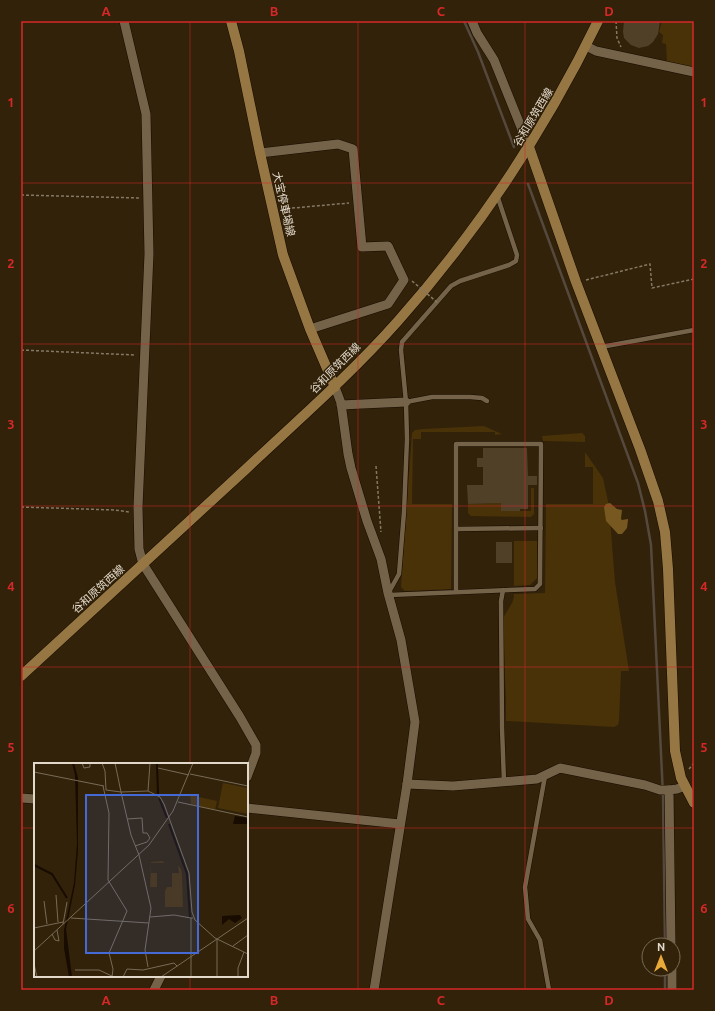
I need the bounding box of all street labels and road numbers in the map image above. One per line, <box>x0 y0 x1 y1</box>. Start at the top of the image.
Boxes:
street label: 谷和原筑西線 <box>511 86 555 148</box>
street label: 大宝停車場線 <box>271 170 297 238</box>
street label: 谷和原筑西線 <box>307 340 363 396</box>
street label: 谷和原筑西線 <box>69 562 127 616</box>

